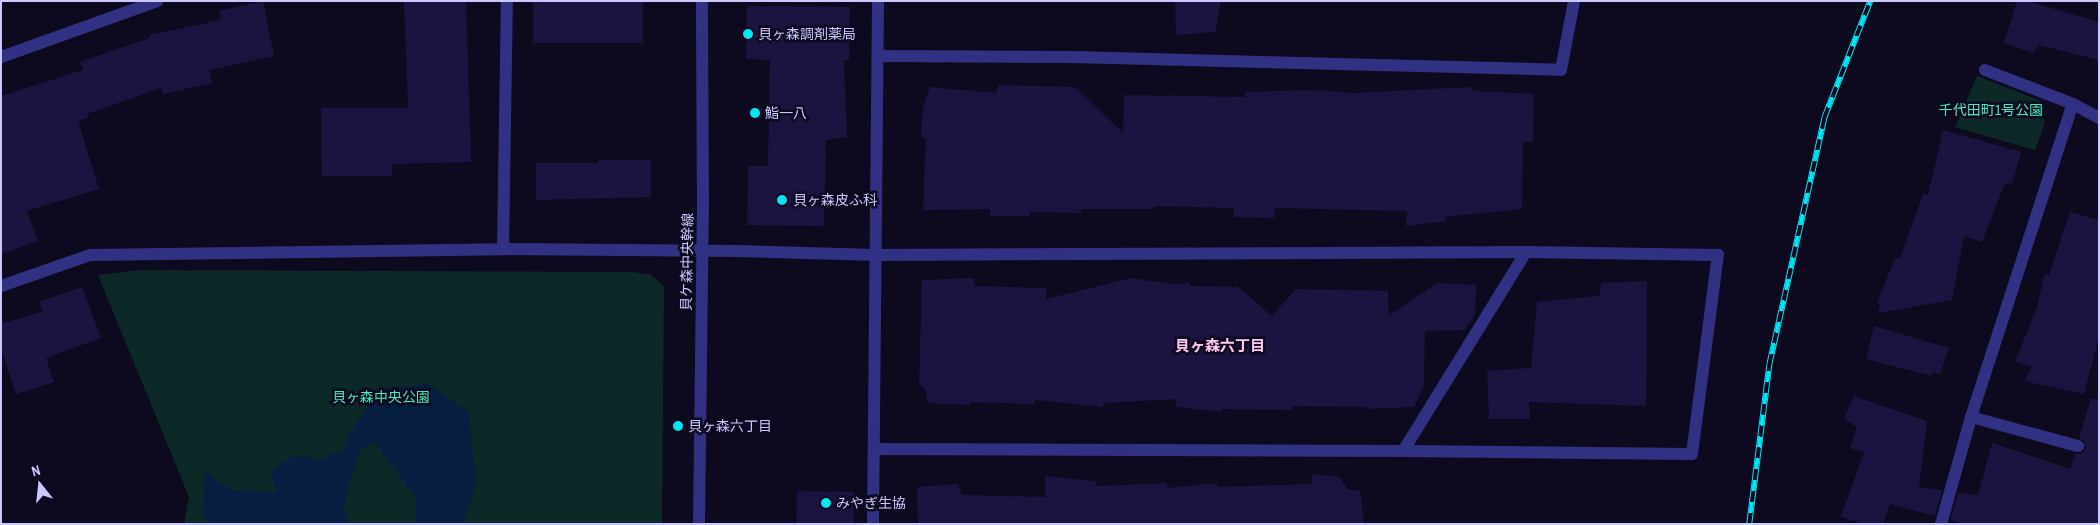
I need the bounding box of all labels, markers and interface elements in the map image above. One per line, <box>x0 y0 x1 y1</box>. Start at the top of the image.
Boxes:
place label: 貝ヶ森調剤薬局 <box>758 26 856 42</box>
marker: 貝ヶ森調剤薬局 <box>742 28 754 40</box>
park label: 千代田町1号公園 <box>1939 102 2043 118</box>
place label: 鮨一八 <box>765 105 807 121</box>
marker: 鮨一八 <box>749 107 761 119</box>
place label: 貝ヶ森皮ふ科 <box>793 192 877 208</box>
marker: 貝ヶ森皮ふ科 <box>775 193 789 207</box>
street label: 貝ケ森中央幹線 <box>678 213 696 311</box>
district label: 貝ヶ森六丁目 <box>1175 337 1265 355</box>
park label: 貝ヶ森中央公園 <box>332 389 430 405</box>
place label: 貝ヶ森六丁目 <box>688 418 772 434</box>
marker: 貝ヶ森六丁目 <box>672 420 684 432</box>
north arrow <box>15 460 65 510</box>
text: N <box>29 461 42 480</box>
place label: みやぎ生協 <box>836 495 906 511</box>
marker: みやぎ生協 <box>820 497 832 509</box>

